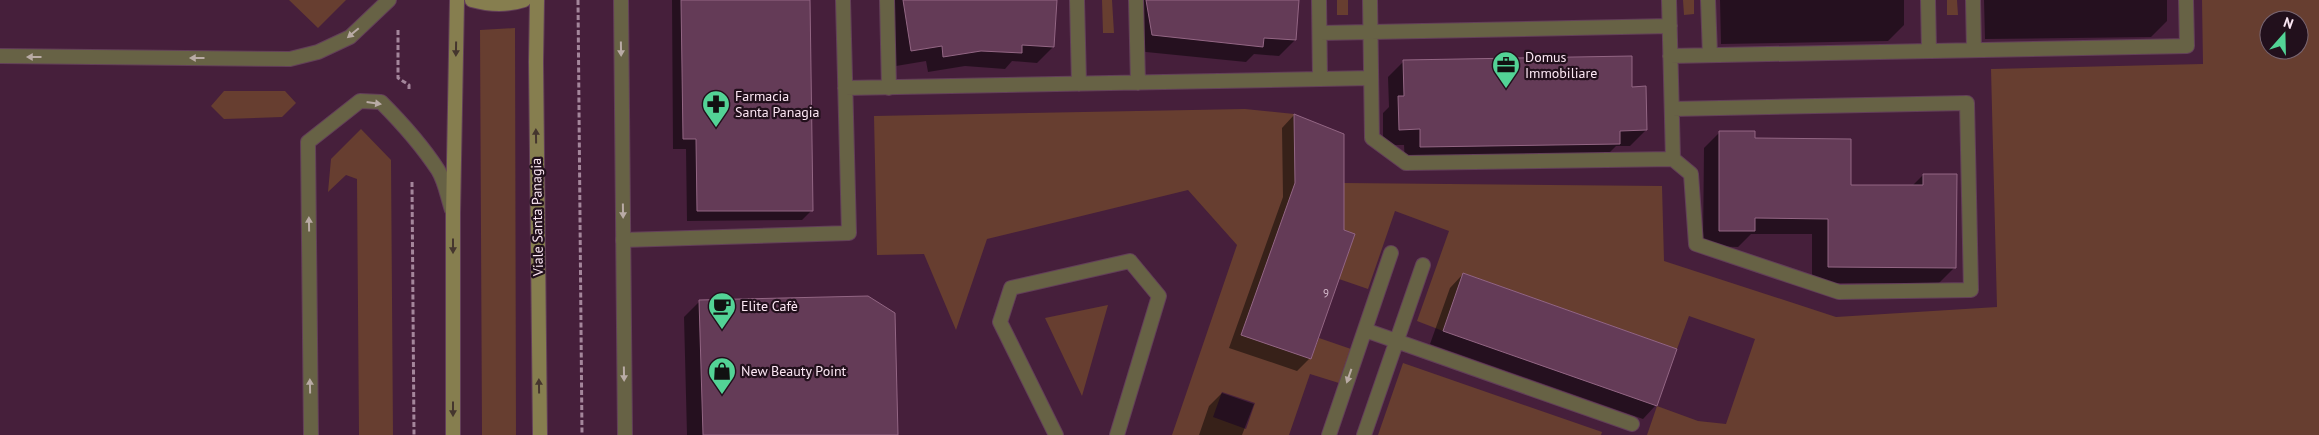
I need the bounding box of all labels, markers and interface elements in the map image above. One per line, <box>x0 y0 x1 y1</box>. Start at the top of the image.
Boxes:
north arrow <box>2259 10 2309 60</box>
text: N <box>2281 13 2296 33</box>
one-way arrow <box>347 28 360 39</box>
one-way arrow <box>452 41 460 57</box>
one-way arrow <box>618 41 626 57</box>
place label: Domus Immobiliare <box>1525 48 1597 82</box>
office icon: Domus Immobiliare <box>1491 50 1521 89</box>
one-way arrow <box>26 53 42 61</box>
one-way arrow <box>189 54 205 62</box>
place label: Farmacia Santa Panagia <box>735 87 820 121</box>
pharmacy icon: Farmacia Santa Panagia <box>701 89 731 128</box>
one-way arrow <box>367 99 383 107</box>
one-way arrow <box>532 128 540 144</box>
street label: Viale Santa Panagia <box>527 158 547 277</box>
one-way arrow <box>619 203 627 219</box>
one-way arrow <box>305 216 313 232</box>
one-way arrow <box>449 238 457 254</box>
house number: 9 <box>1323 286 1329 300</box>
cafe icon: Elite Cafè <box>707 291 737 330</box>
place label: Elite Cafè <box>741 297 798 315</box>
shop icon: New Beauty Point <box>707 356 737 395</box>
place label: New Beauty Point <box>741 362 847 380</box>
one-way arrow <box>620 366 628 382</box>
one-way arrow <box>1345 369 1353 384</box>
one-way arrow <box>306 378 314 394</box>
one-way arrow <box>535 378 543 394</box>
one-way arrow <box>449 401 457 417</box>

